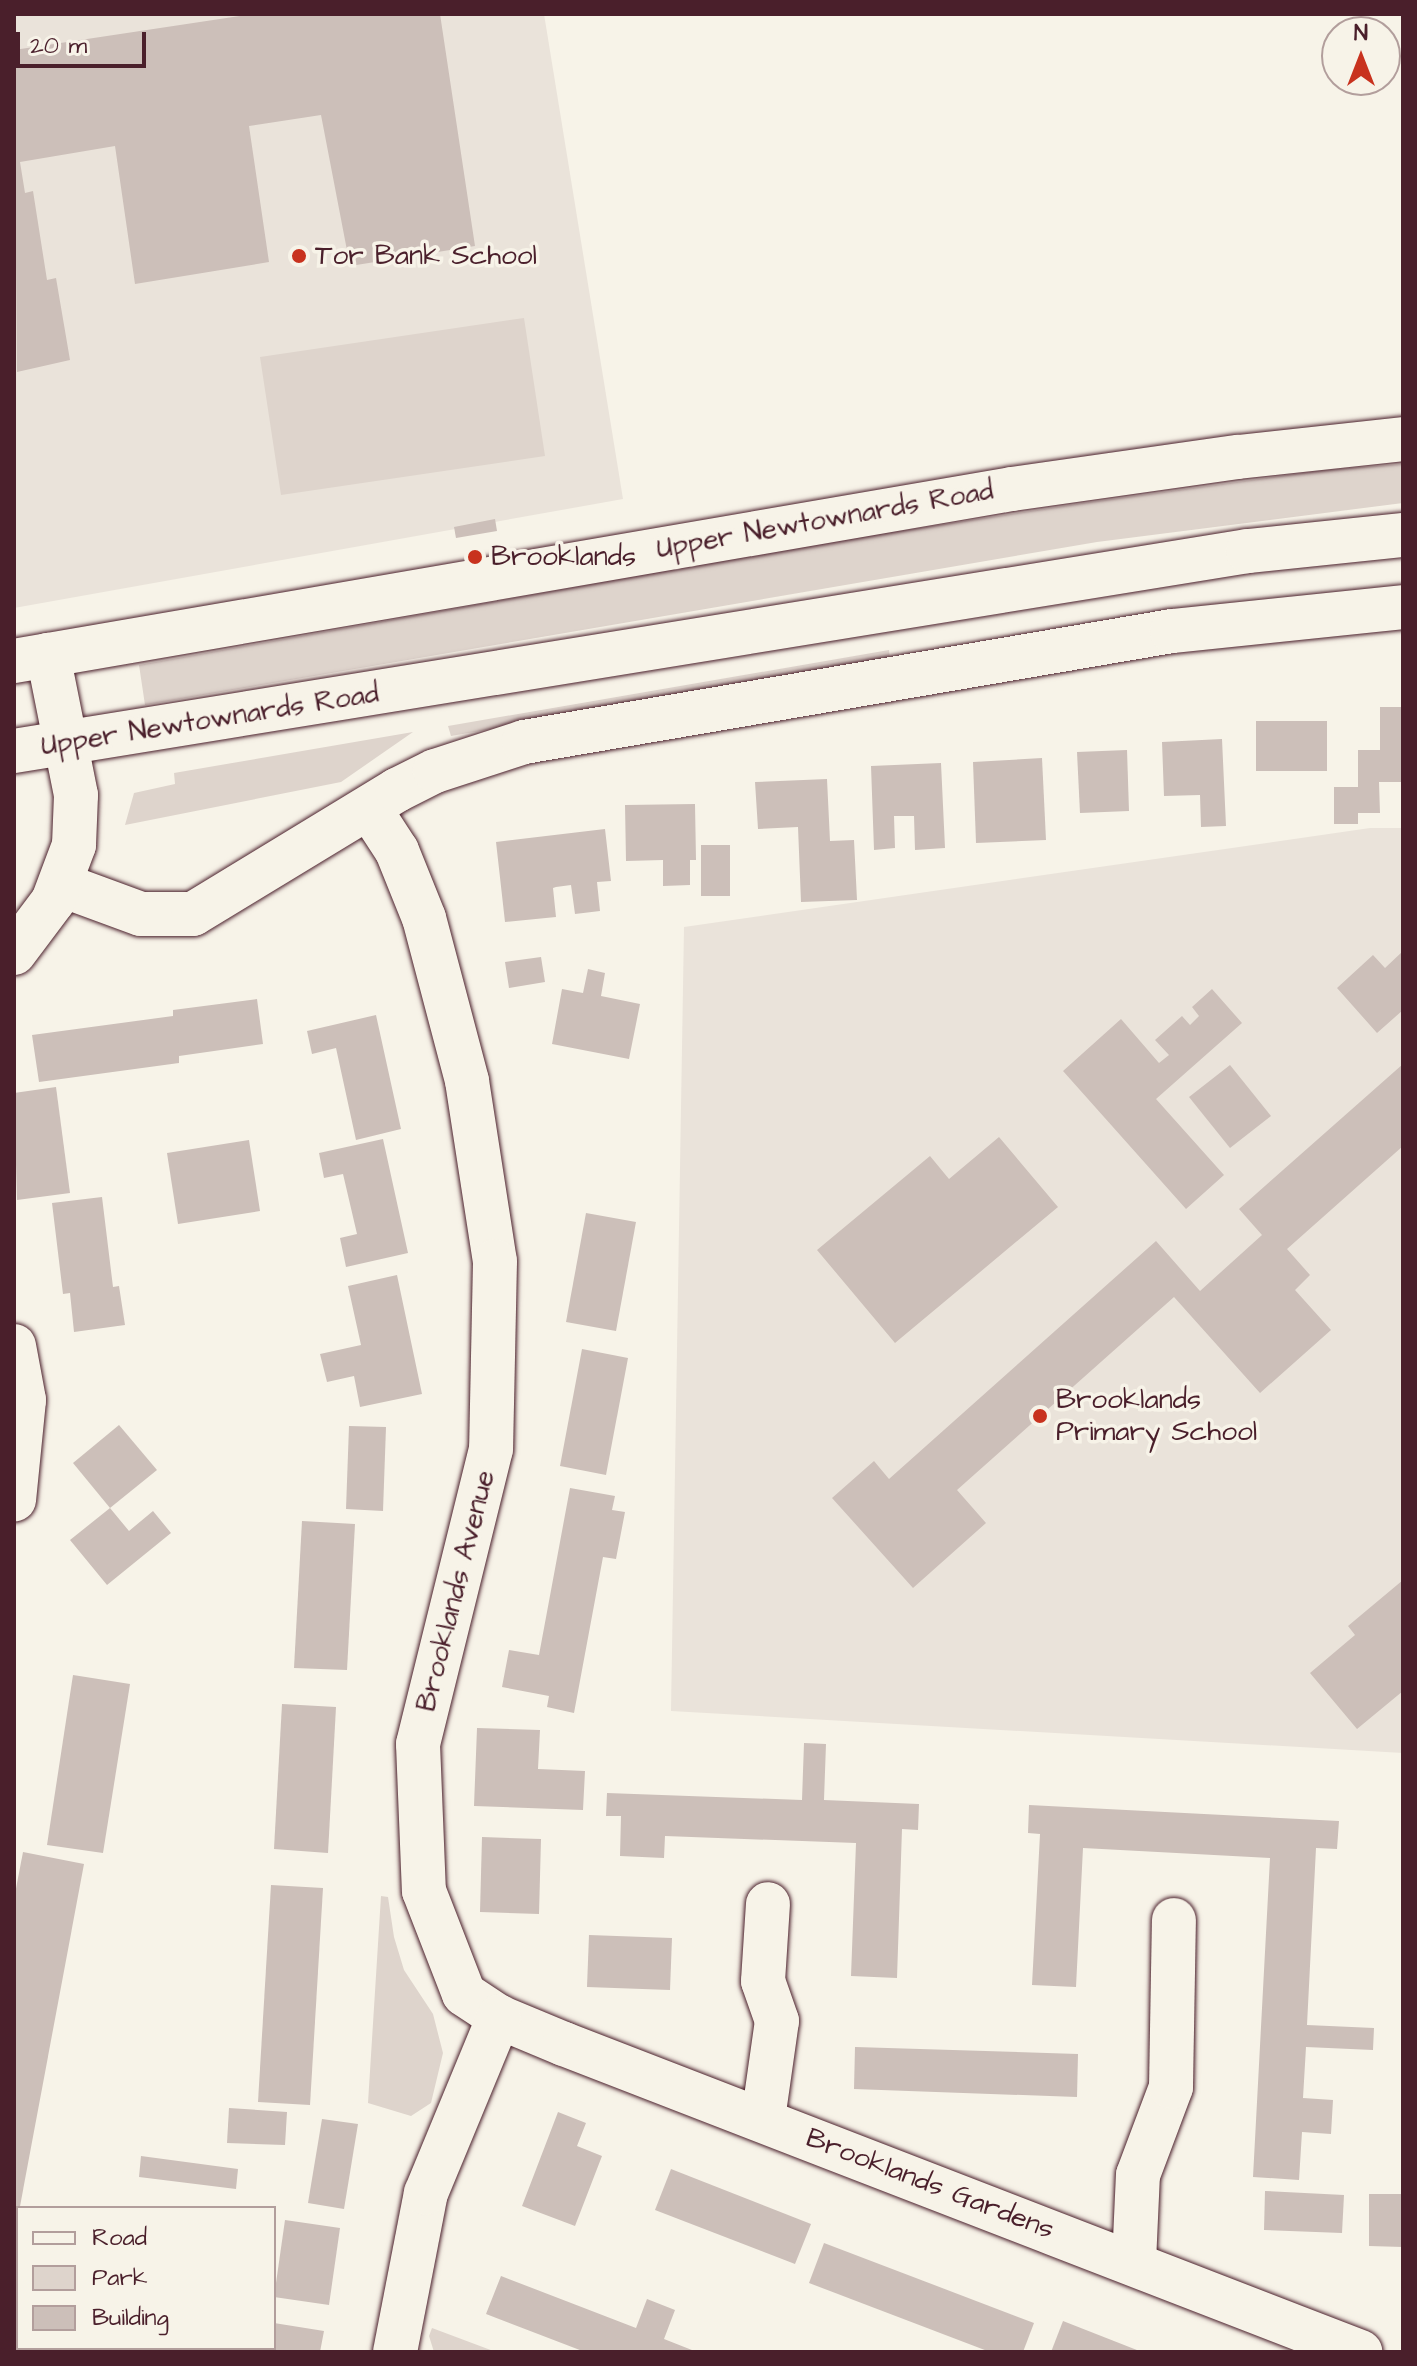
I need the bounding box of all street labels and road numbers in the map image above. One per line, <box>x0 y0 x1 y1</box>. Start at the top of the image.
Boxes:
street label: Upper Newtownards Road <box>654 474 996 566</box>
street label: Upper Newtownards Road <box>39 677 381 763</box>
street label: Brooklands Avenue <box>410 1467 502 1715</box>
street label: Brooklands Gardens <box>801 2121 1059 2247</box>

